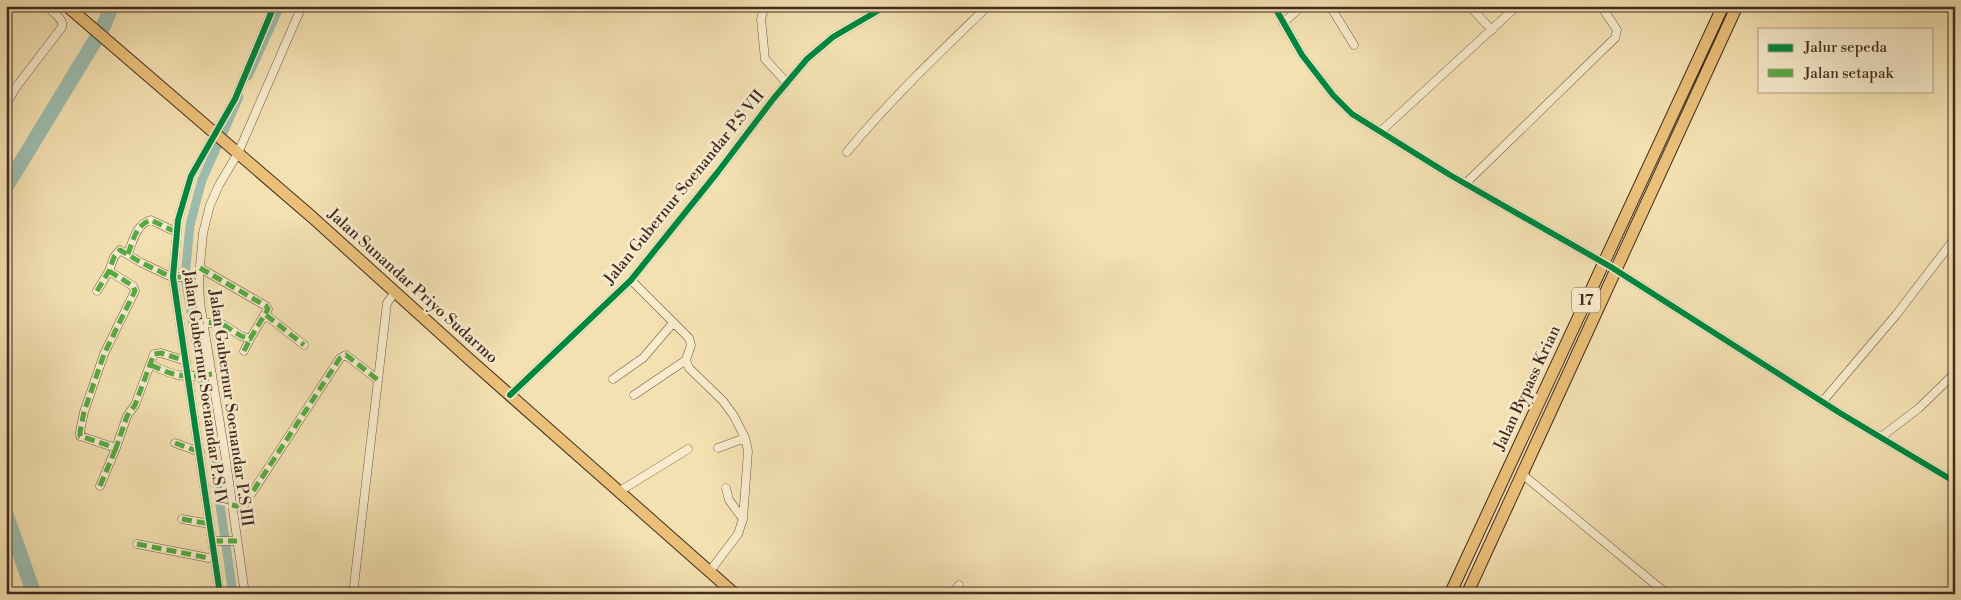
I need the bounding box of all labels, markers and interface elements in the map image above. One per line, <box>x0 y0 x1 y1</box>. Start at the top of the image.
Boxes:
legend <box>1758 28 1934 92</box>
text: Jalur sepeda <box>1803 38 1887 57</box>
text: Jalan setapak <box>1803 64 1895 83</box>
street label: Jalan Gubernur Soenandar P.S VII <box>599 86 769 289</box>
street label: Jalan Sunandar Priyo Sudarmo <box>323 204 502 368</box>
street label: Jalan Gubernur Soenandar P.S IV <box>178 268 232 508</box>
street label: Jalan Gubernur Soenandar P.S III <box>204 287 258 528</box>
road number: 17 <box>1572 288 1600 312</box>
street label: Jalan Bypass Krian <box>1489 322 1565 455</box>

